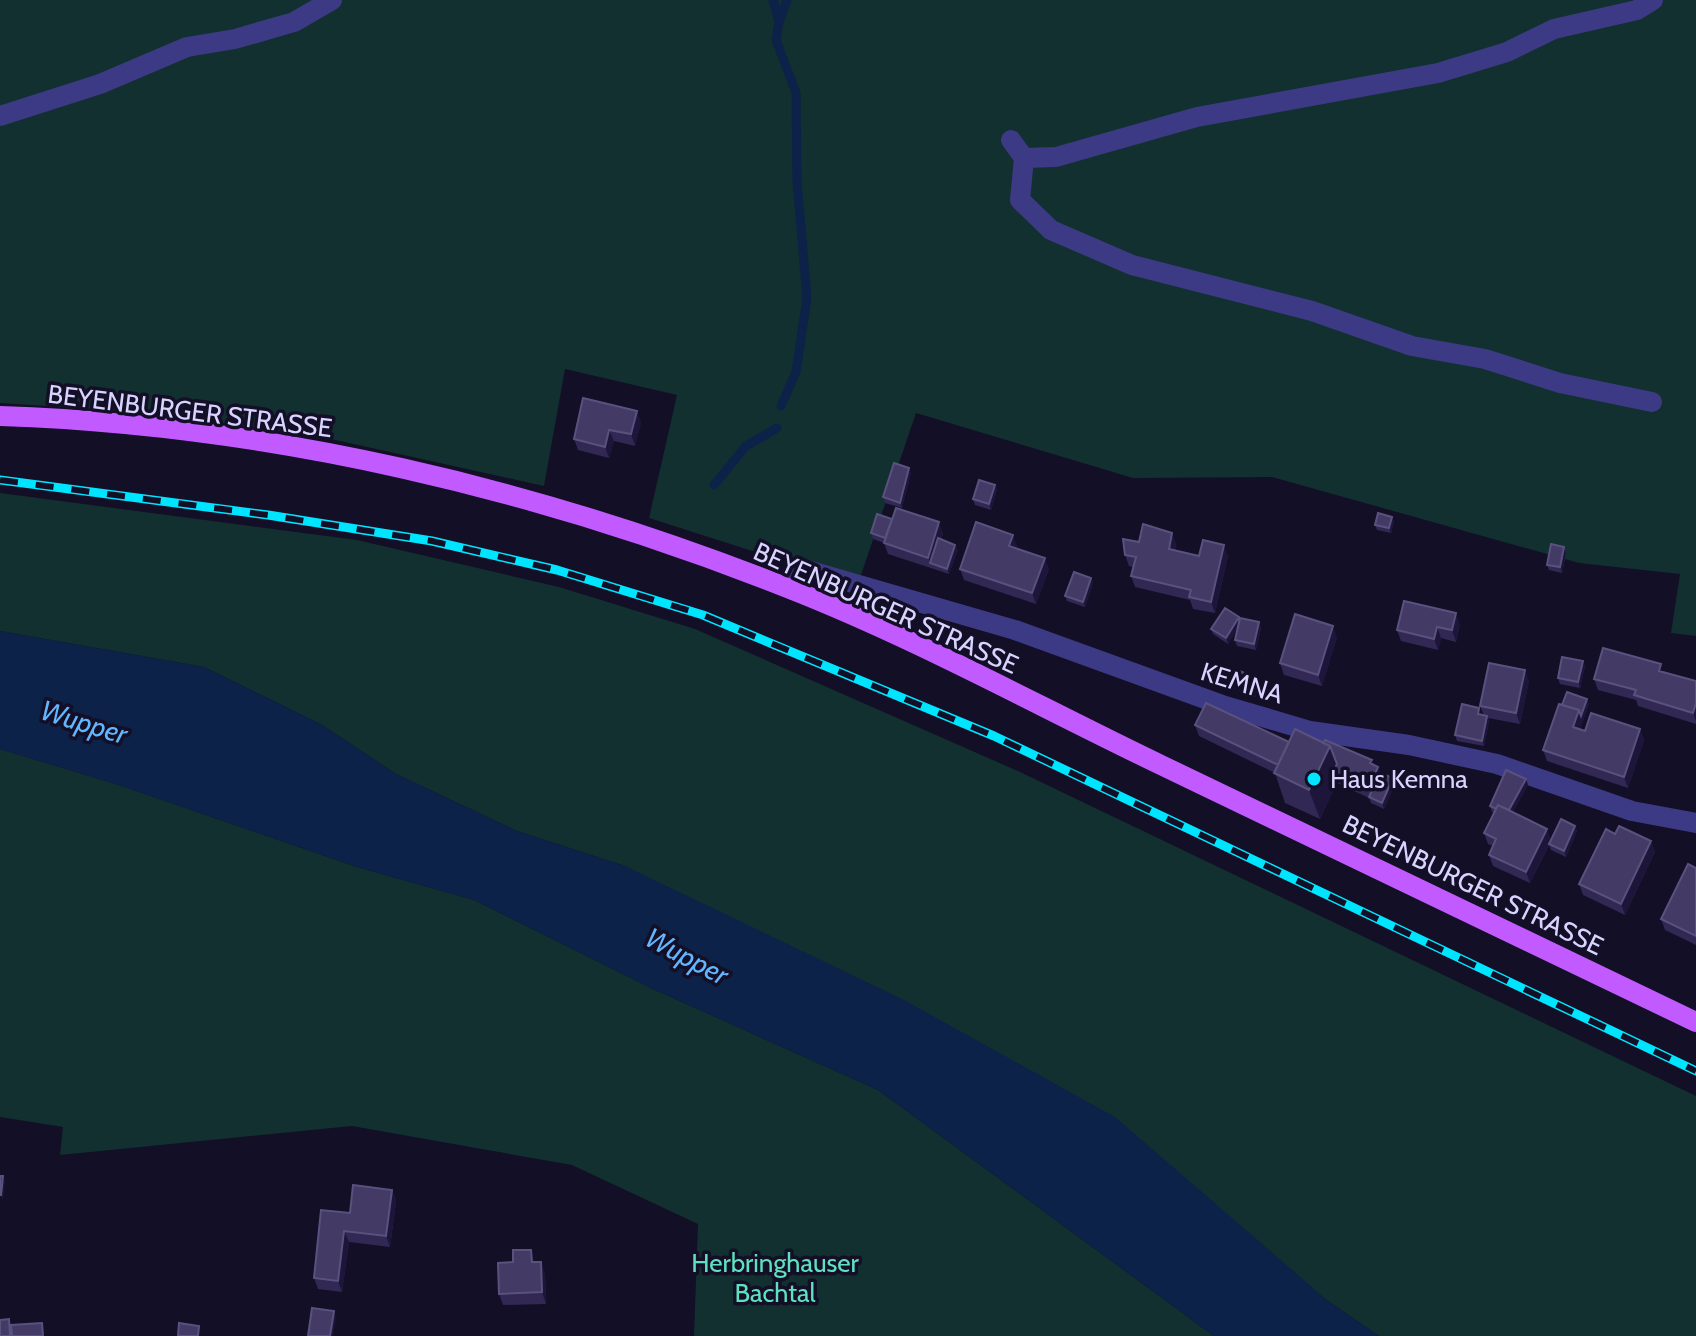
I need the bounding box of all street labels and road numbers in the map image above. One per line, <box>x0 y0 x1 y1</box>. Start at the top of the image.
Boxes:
street label: BEYENBURGER STRASSE <box>46 378 334 444</box>
street label: BEYENBURGER STRASSE <box>749 535 1023 681</box>
street label: KEMNA <box>1197 655 1287 711</box>
street label: BEYENBURGER STRASSE <box>1337 808 1609 962</box>

